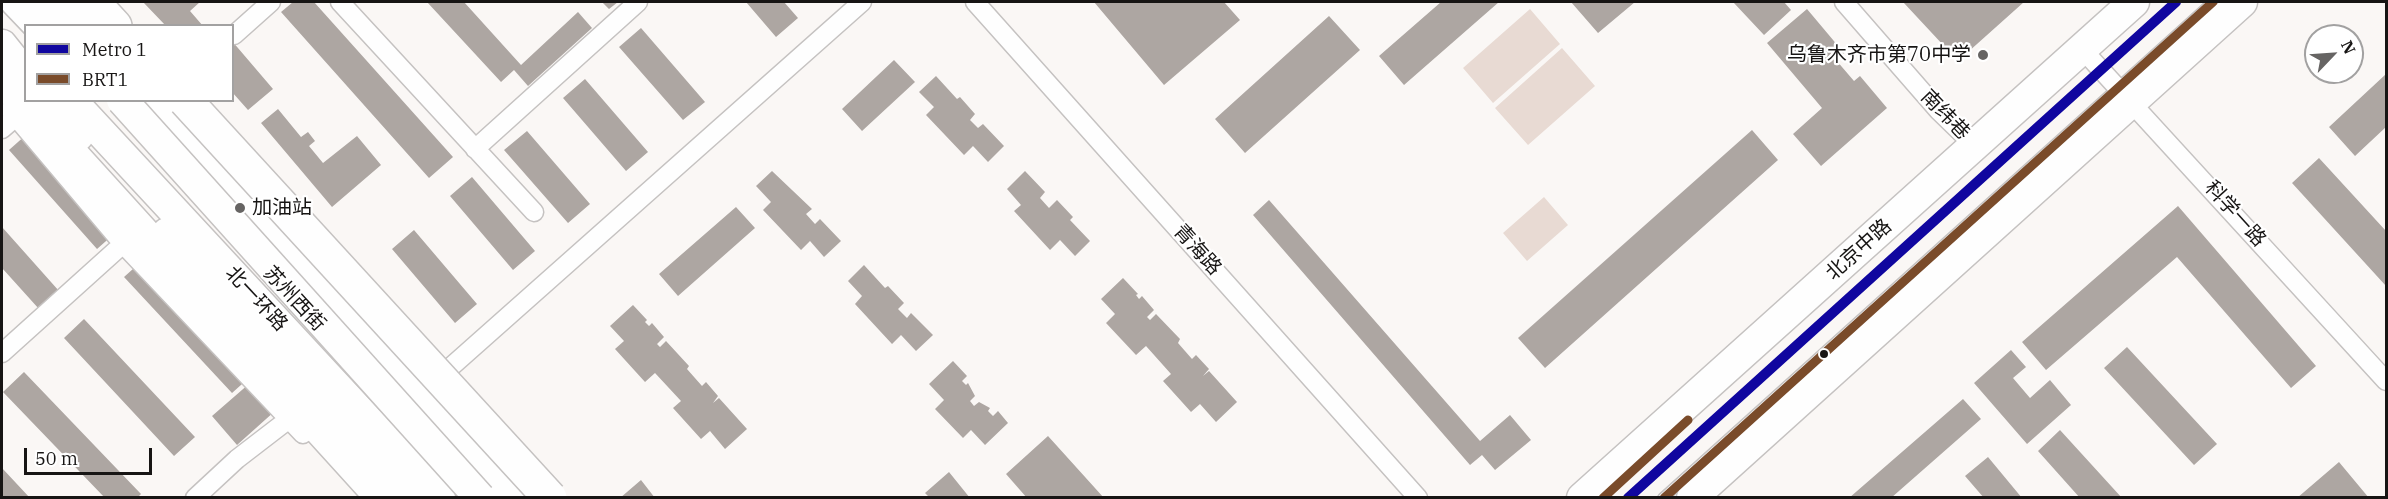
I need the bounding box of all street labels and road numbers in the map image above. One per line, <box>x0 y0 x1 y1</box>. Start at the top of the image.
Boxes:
street label: 南纬巷 <box>1916 85 1974 145</box>
street label: 科学一路 <box>2199 176 2271 252</box>
street label: 北京中路 <box>1821 214 1897 286</box>
street label: 青海路 <box>1168 220 1226 280</box>
street label: 北一环路 <box>220 262 292 336</box>
street label: 苏州西街 <box>258 262 330 336</box>

